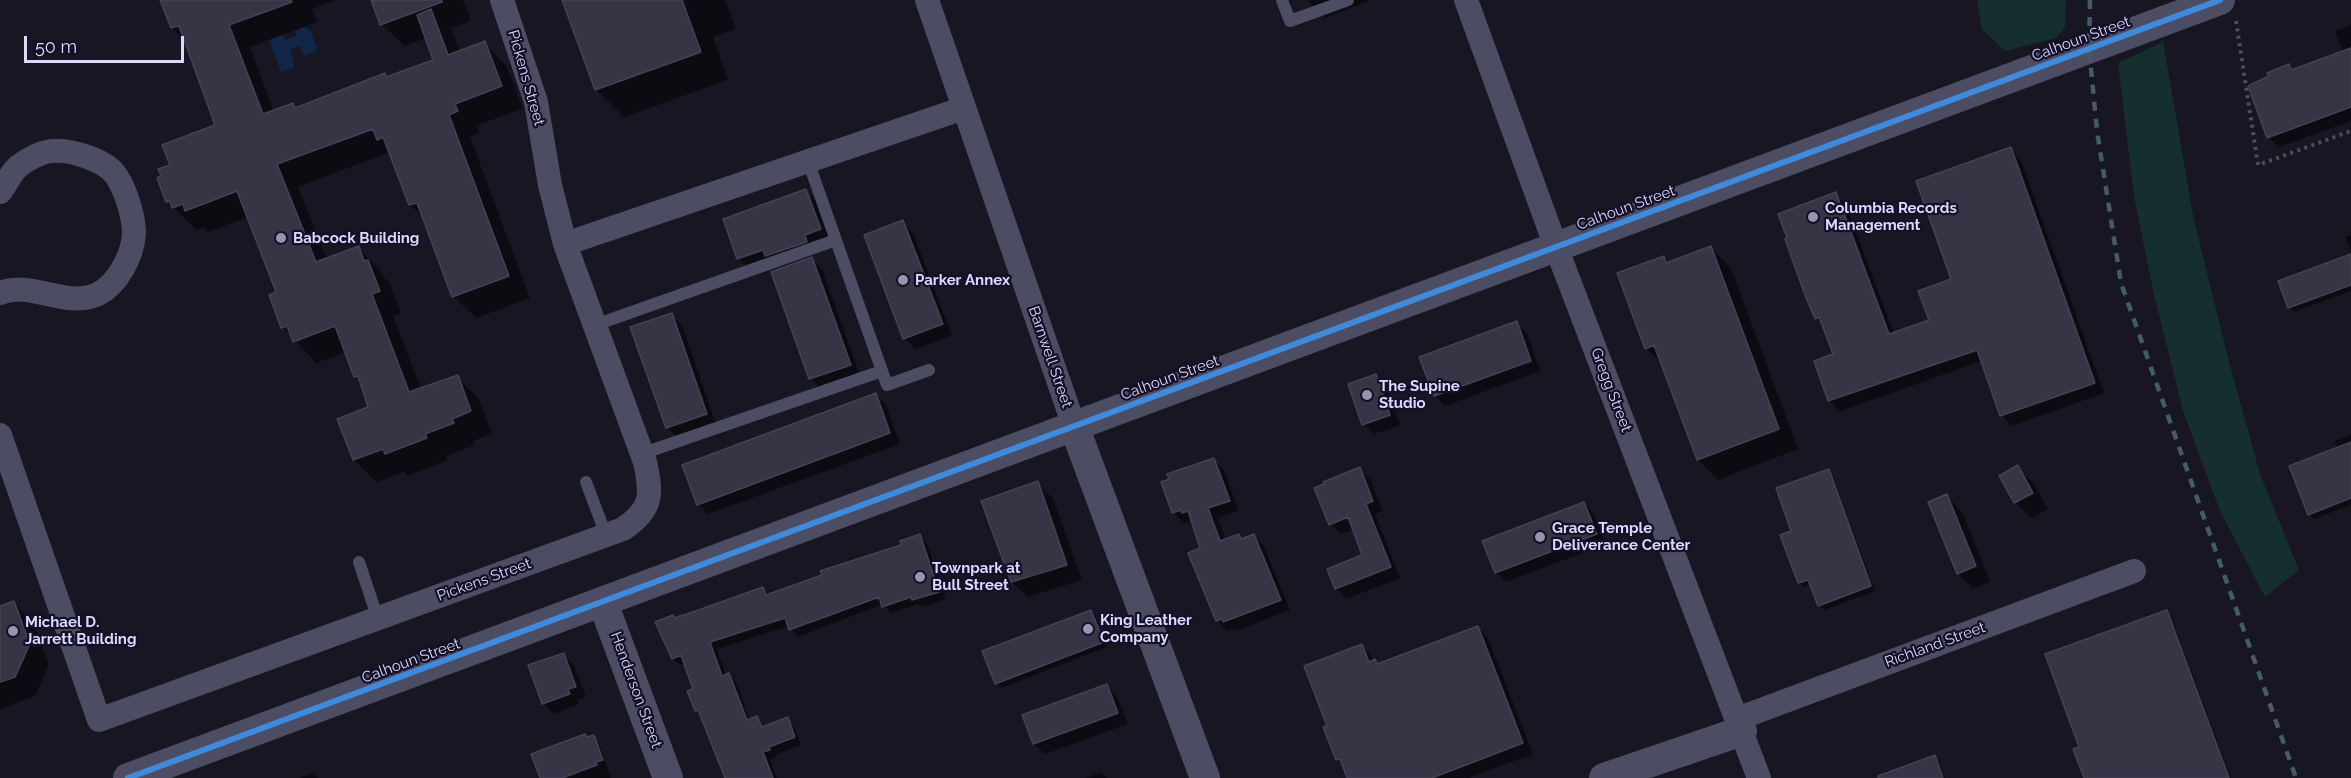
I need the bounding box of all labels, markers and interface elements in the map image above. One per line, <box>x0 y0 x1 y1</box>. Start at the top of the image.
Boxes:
street label: Calhoun Street <box>2029 13 2133 65</box>
scale bar <box>27 24 188 62</box>
street label: Pickens Street <box>504 28 548 128</box>
text: 50 m <box>35 36 77 57</box>
street label: Calhoun Street <box>1574 182 1678 234</box>
place label: Columbia Records Management <box>1825 199 1957 234</box>
marker: Columbia Records Management <box>1806 210 1820 224</box>
place label: Babcock Building <box>293 229 419 247</box>
marker: Babcock Building <box>274 231 288 245</box>
place label: Parker Annex <box>915 271 1010 289</box>
marker: Parker Annex <box>896 273 910 287</box>
street label: Barnwell Street <box>1024 304 1076 410</box>
street label: Gregg Street <box>1587 345 1635 435</box>
street label: Calhoun Street <box>1118 352 1222 404</box>
place label: The Supine Studio <box>1379 377 1460 412</box>
marker: The Supine Studio <box>1360 388 1374 402</box>
place label: Grace Temple Deliverance Center <box>1552 519 1690 554</box>
marker: Grace Temple Deliverance Center <box>1533 530 1547 544</box>
street label: Pickens Street <box>435 555 533 605</box>
place label: Townpark at Bull Street <box>932 559 1020 594</box>
marker: Townpark at Bull Street <box>913 570 927 584</box>
place label: King Leather Company <box>1100 611 1192 646</box>
place label: Michael D. Jarrett Building <box>25 613 136 648</box>
street label: Richland Street <box>1882 618 1988 672</box>
marker: King Leather Company <box>1081 622 1095 636</box>
marker: Michael D. Jarrett Building <box>6 624 20 638</box>
street label: Henderson Street <box>607 629 665 751</box>
street label: Calhoun Street <box>359 635 463 687</box>

